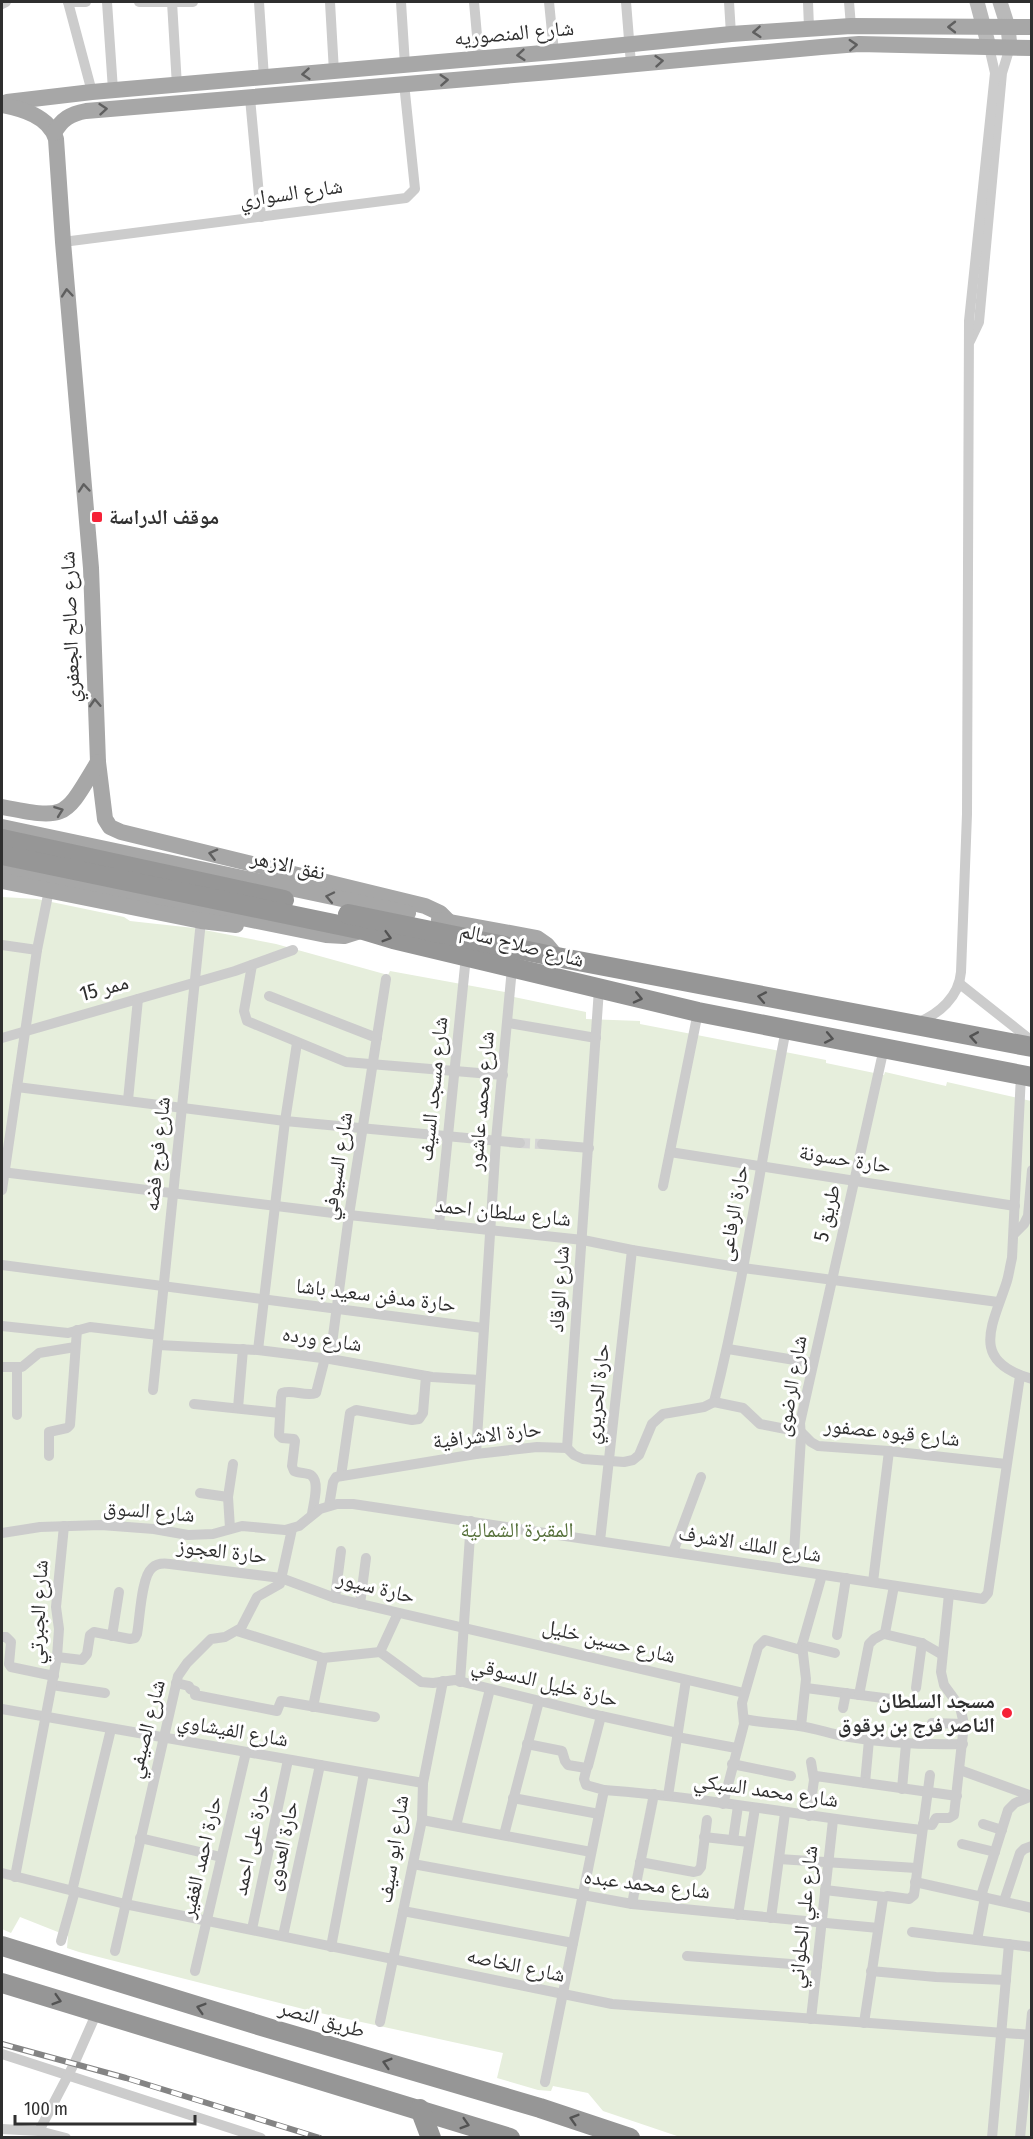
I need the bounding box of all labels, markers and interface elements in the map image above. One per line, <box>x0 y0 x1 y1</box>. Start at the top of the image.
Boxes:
street label: شارع المنصوريه <box>453 15 575 51</box>
one-way arrow <box>948 21 957 33</box>
one-way arrow <box>753 25 762 38</box>
one-way arrow <box>849 38 858 51</box>
one-way arrow <box>517 48 526 61</box>
one-way arrow <box>654 55 664 68</box>
one-way arrow <box>302 67 311 80</box>
one-way arrow <box>439 74 448 87</box>
one-way arrow <box>99 103 108 116</box>
street label: شارع السواري <box>238 173 345 216</box>
one-way arrow <box>61 289 74 298</box>
one-way arrow <box>78 483 91 492</box>
place label: موقف الدراسة <box>109 504 219 530</box>
marker: موقف الدراسة <box>90 510 104 524</box>
street label: شارع صالح الجعفري <box>54 551 89 703</box>
one-way arrow <box>89 699 102 708</box>
one-way arrow <box>52 806 63 818</box>
street label: نفق الازهر <box>247 844 328 886</box>
one-way arrow <box>208 849 218 862</box>
one-way arrow <box>325 891 335 904</box>
street label: شارع صلاح سالم <box>457 917 587 974</box>
one-way arrow <box>381 930 392 942</box>
street label: ممر 15 <box>77 969 131 1007</box>
one-way arrow <box>633 991 643 1004</box>
one-way arrow <box>757 991 767 1004</box>
street label: شارع مسجد السيف <box>412 1015 454 1163</box>
street label: شارع محمد عاشور <box>462 1030 500 1173</box>
one-way arrow <box>824 1031 834 1044</box>
one-way arrow <box>969 1031 979 1043</box>
street label: شارع فرج فضه <box>138 1095 176 1213</box>
street label: شارع السيوفي <box>316 1110 362 1222</box>
street label: حارة حسونة <box>797 1139 893 1179</box>
street label: حارة الرفاعى <box>712 1163 754 1263</box>
street label: طريق 5 <box>808 1182 846 1244</box>
street label: شارع سلطان احمد <box>434 1192 572 1232</box>
street label: شارع الوقاد <box>543 1245 575 1333</box>
street label: حارة مدفن سعيد باشا <box>295 1272 457 1318</box>
street label: شارع ورده <box>281 1321 363 1357</box>
street label: شارع الرضوى <box>769 1333 813 1439</box>
street label: حارة الحريري <box>579 1342 619 1446</box>
street label: شارع قبوه عصفور <box>822 1412 961 1452</box>
street label: حارة الاشرافية <box>431 1415 543 1455</box>
street label: شارع السوق <box>102 1494 196 1528</box>
park label: المقبرة الشمالية <box>460 1517 574 1543</box>
street label: شارع الملك الاشرف <box>677 1520 823 1568</box>
street label: حارة العجوز <box>175 1532 268 1569</box>
street label: شارع الجبرتي <box>22 1559 57 1665</box>
street label: حارة سيور <box>333 1565 418 1609</box>
street label: شارع حسين خليل <box>540 1613 678 1669</box>
street label: حارة خليل الدسوقي <box>468 1651 621 1716</box>
street label: شارع الصيفي <box>121 1677 174 1782</box>
place label: مسجد السلطان الناصر فرج بن برقوق <box>838 1688 995 1738</box>
marker: مسجد السلطان الناصر فرج بن برقوق <box>1000 1706 1014 1720</box>
street label: شارع الفيشاوي <box>175 1707 290 1756</box>
street label: شارع محمد السبكي <box>692 1767 840 1816</box>
street label: حارة على احمد <box>227 1782 275 1898</box>
street label: حارة احمد الغفير <box>174 1793 228 1922</box>
street label: شارع ابو سيف <box>372 1793 414 1905</box>
street label: حارة العدوى <box>260 1799 304 1893</box>
street label: شارع علي الحلواني <box>783 1844 827 1990</box>
street label: شارع محمد عبده <box>582 1863 712 1905</box>
street label: شارع الخاصه <box>465 1942 567 1988</box>
one-way arrow <box>51 1993 62 2005</box>
street label: طريق النصر <box>275 1994 368 2044</box>
one-way arrow <box>196 2003 206 2015</box>
one-way arrow <box>383 2058 393 2070</box>
scale bar <box>15 2088 195 2126</box>
text: 100 m <box>24 2098 68 2120</box>
one-way arrow <box>569 2114 580 2126</box>
one-way arrow <box>459 2116 470 2129</box>

